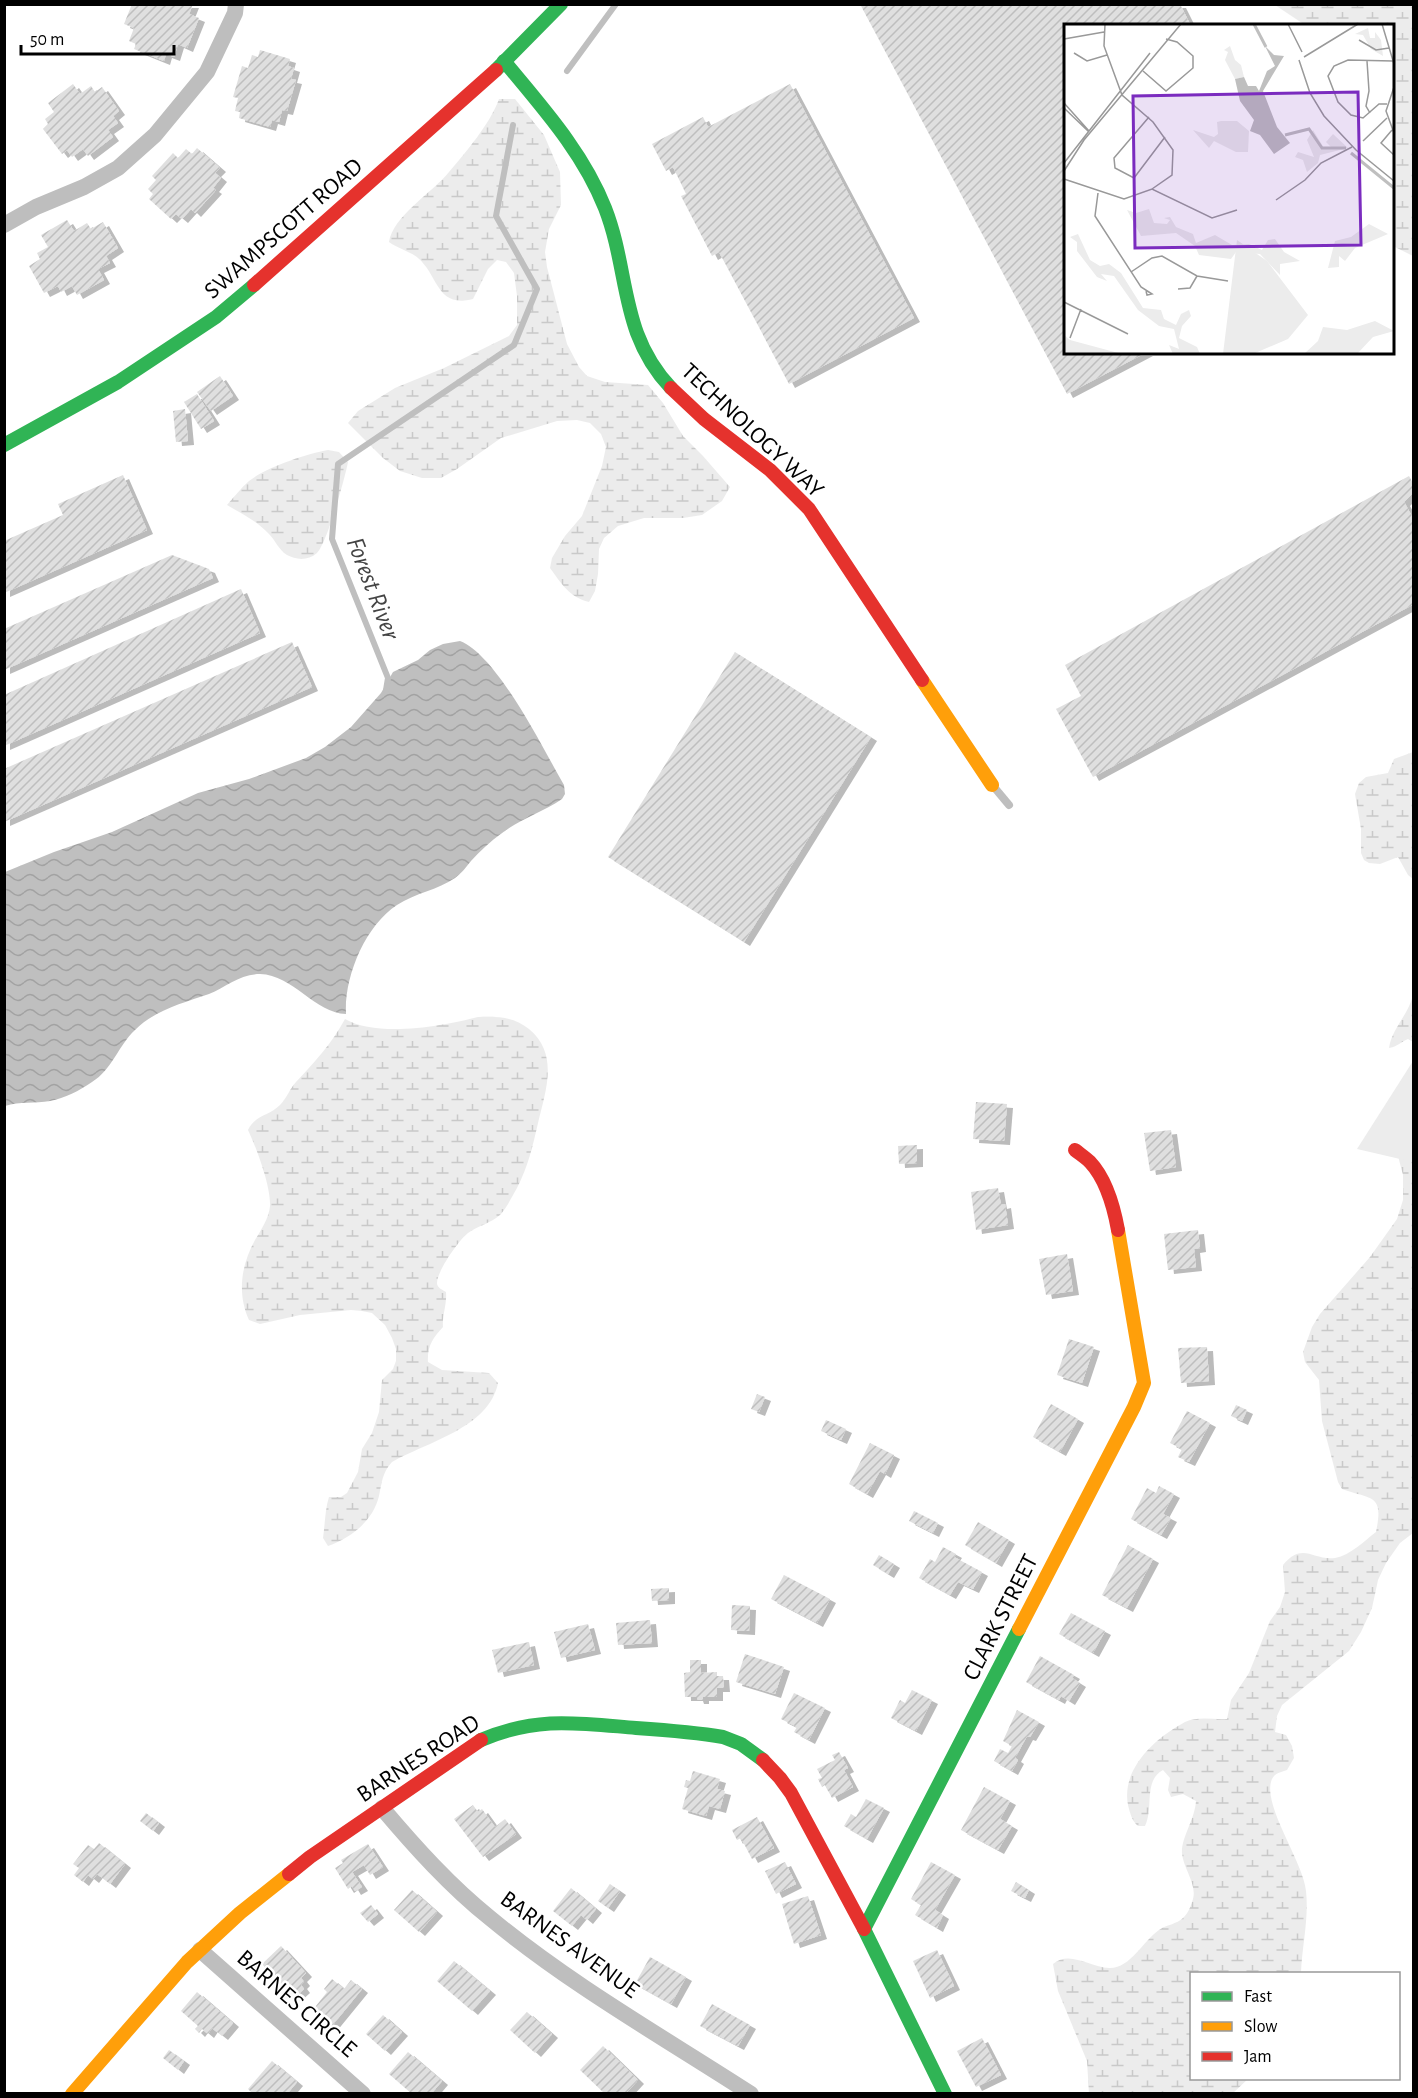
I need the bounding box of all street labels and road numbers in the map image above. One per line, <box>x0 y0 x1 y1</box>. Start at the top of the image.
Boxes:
street label: SWAMPSCOTT ROAD <box>200 154 367 304</box>
street label: TECHNOLOGY WAY <box>677 359 828 503</box>
street label: CLARK STREET <box>959 1550 1043 1684</box>
street label: BARNES ROAD <box>353 1710 484 1807</box>
street label: BARNES AVENUE <box>496 1887 643 2003</box>
street label: BARNES CIRCLE <box>232 1946 361 2062</box>

